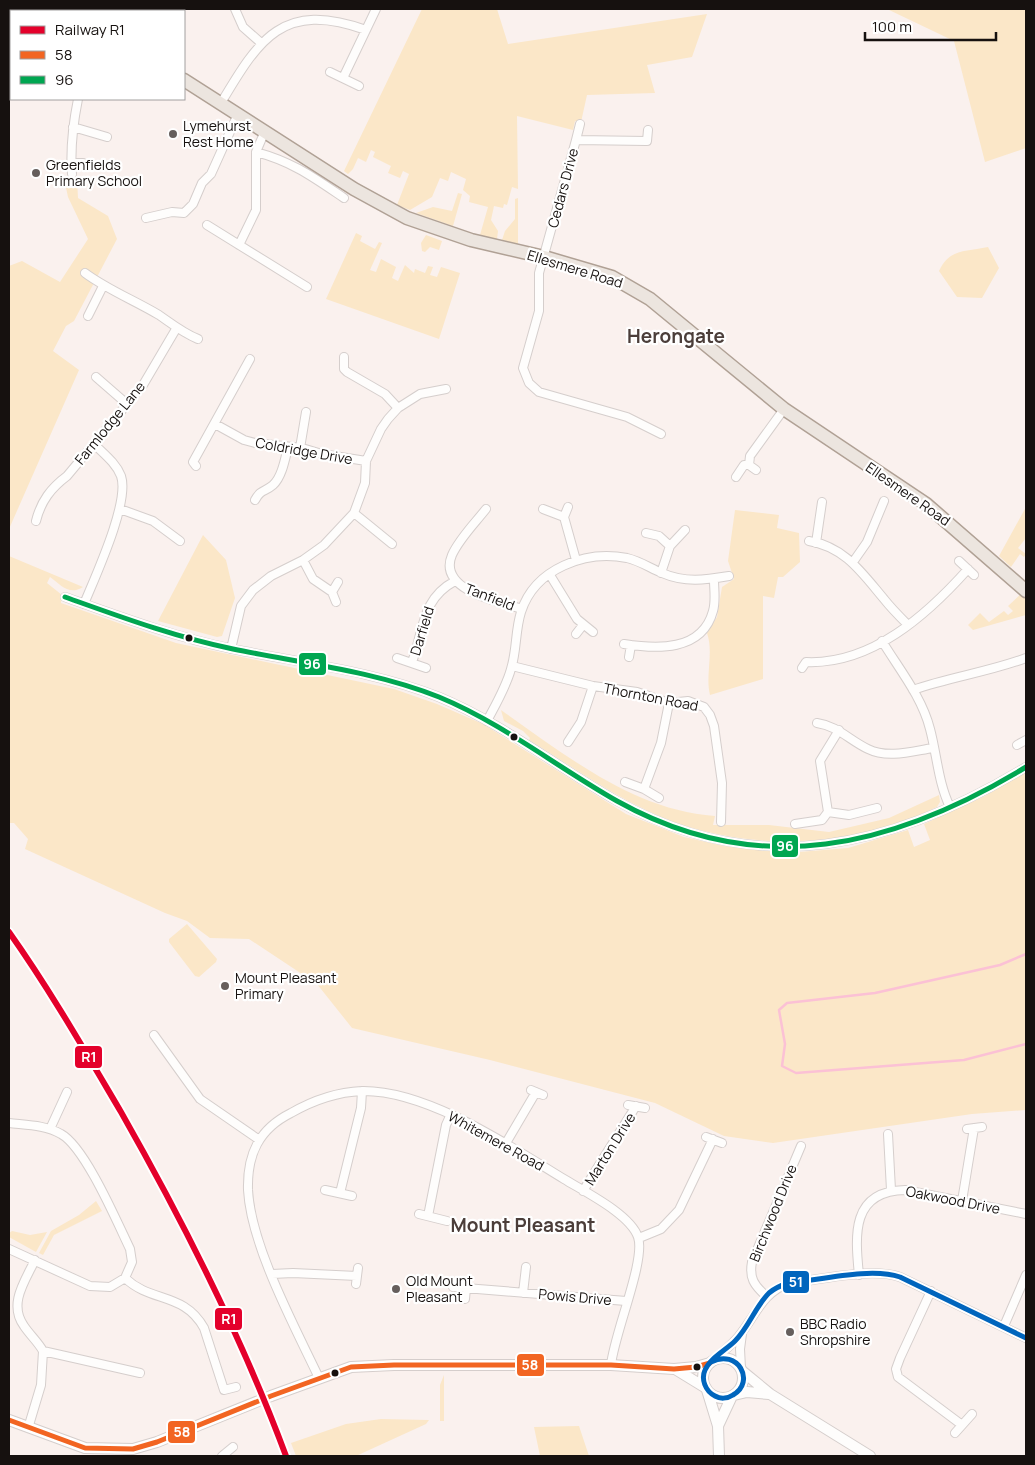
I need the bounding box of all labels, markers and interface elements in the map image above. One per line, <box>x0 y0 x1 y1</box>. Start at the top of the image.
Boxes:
legend <box>10 10 185 100</box>
scale bar <box>865 10 996 42</box>
text: 100 m <box>872 16 912 37</box>
text: Railway R1 <box>55 19 125 40</box>
text: 58 <box>55 44 72 65</box>
text: 96 <box>55 69 74 90</box>
place label: Lymehurst Rest Home <box>183 116 254 151</box>
marker: Lymehurst Rest Home <box>167 128 179 140</box>
street label: Cedars Drive <box>543 146 582 230</box>
place label: Greenfields Primary School <box>46 155 142 190</box>
marker: Greenfields Primary School <box>30 167 42 179</box>
street label: Ellesmere Road <box>525 245 625 292</box>
district label: Herongate <box>627 323 725 349</box>
street label: Farmlodge Lane <box>70 377 149 468</box>
street label: Coldridge Drive <box>254 433 354 468</box>
street label: Ellesmere Road <box>862 457 954 530</box>
street label: Tanfield <box>463 578 518 615</box>
street label: Darfield <box>405 604 438 658</box>
unlabelled marker <box>184 633 194 643</box>
line badge: 96 <box>298 652 327 676</box>
text: 96 <box>303 654 321 673</box>
street label: Thornton Road <box>602 678 700 715</box>
unlabelled marker <box>509 732 519 742</box>
line badge: 96 <box>771 834 799 858</box>
text: 96 <box>776 836 794 855</box>
place label: Mount Pleasant Primary <box>235 968 337 1003</box>
marker: Mount Pleasant Primary <box>219 980 231 992</box>
line badge: R1 <box>74 1045 103 1069</box>
text: R1 <box>81 1047 97 1066</box>
street label: Whitemere Road <box>445 1106 548 1175</box>
street label: Marton Drive <box>580 1109 639 1189</box>
street label: Birchwood Drive <box>744 1161 801 1264</box>
street label: Oakwood Drive <box>904 1181 1002 1218</box>
district label: Mount Pleasant <box>451 1212 595 1238</box>
line badge: 51 <box>782 1270 810 1294</box>
place label: Old Mount Pleasant <box>406 1271 473 1306</box>
text: 51 <box>789 1272 803 1291</box>
marker: Old Mount Pleasant <box>390 1283 402 1295</box>
street label: Powis Drive <box>538 1284 612 1309</box>
line badge: R1 <box>214 1307 243 1331</box>
text: R1 <box>221 1309 237 1328</box>
place label: BBC Radio Shropshire <box>800 1314 870 1349</box>
marker: BBC Radio Shropshire <box>784 1326 796 1338</box>
line badge: 58 <box>516 1353 545 1377</box>
text: 58 <box>522 1355 538 1374</box>
unlabelled marker <box>692 1362 702 1372</box>
unlabelled marker <box>330 1368 340 1378</box>
line badge: 58 <box>167 1420 196 1444</box>
text: 58 <box>174 1422 190 1441</box>

